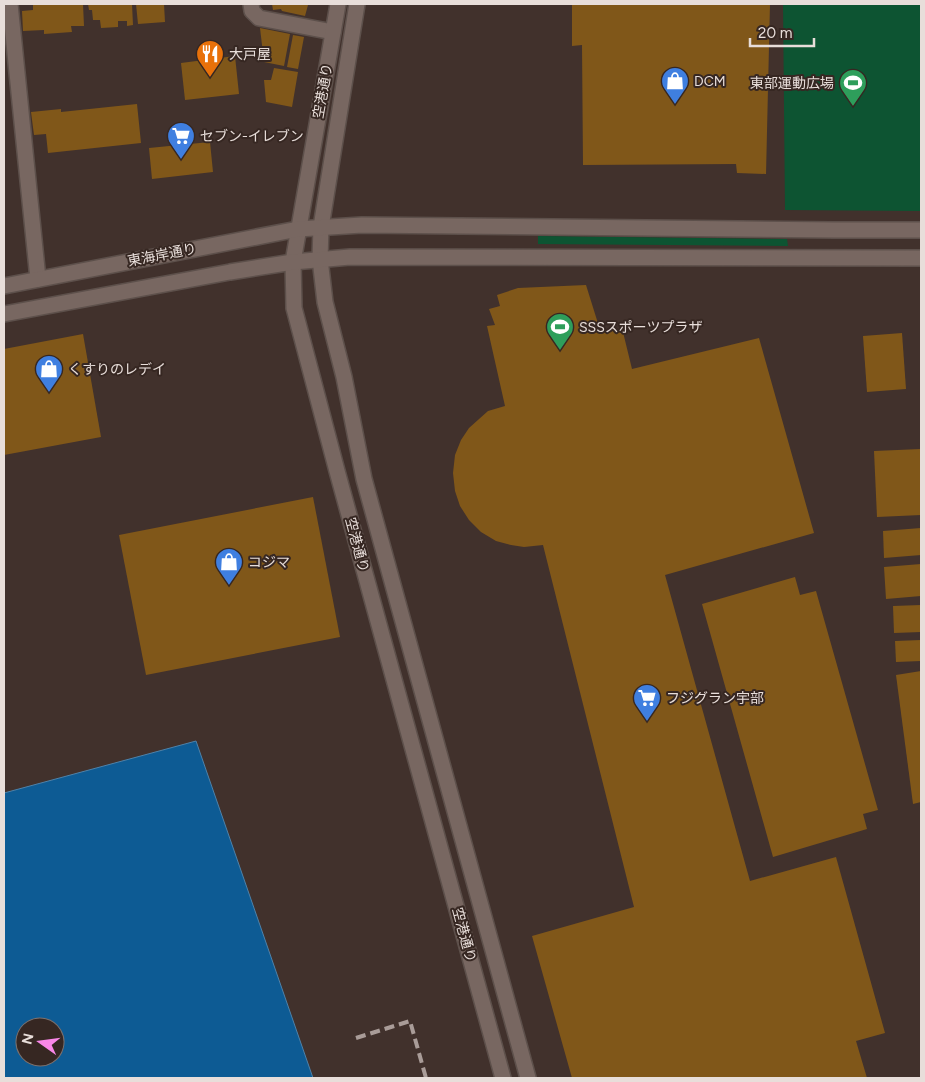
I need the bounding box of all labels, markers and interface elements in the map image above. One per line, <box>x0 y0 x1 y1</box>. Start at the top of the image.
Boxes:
scale bar <box>750 15 814 47</box>
text: 20 m <box>758 24 792 42</box>
restaurant icon: 大戸屋 <box>195 39 225 78</box>
place label: 大戸屋 <box>229 46 271 63</box>
street label: 空港通り <box>310 62 336 120</box>
shop icon: DCM <box>660 66 690 105</box>
sports icon: 東部運動広場 <box>838 68 868 107</box>
place label: DCM <box>694 73 726 90</box>
place label: 東部運動広場 <box>750 75 834 92</box>
supermarket icon: セブン-イレブン <box>166 121 196 160</box>
place label: セブン-イレブン <box>200 128 304 145</box>
street label: 東海岸通り <box>126 240 198 270</box>
sports icon: SSSスポーツプラザ <box>545 312 575 351</box>
place label: SSSスポーツプラザ <box>579 319 703 336</box>
shop icon: くすりのレデイ <box>34 354 64 393</box>
place label: くすりのレデイ <box>68 361 166 378</box>
street label: 空港通り <box>342 516 372 574</box>
shop icon: コジマ <box>214 547 244 586</box>
place label: コジマ <box>248 554 290 571</box>
supermarket icon: フジグラン宇部 <box>632 683 662 722</box>
place label: フジグラン宇部 <box>666 690 764 707</box>
street label: 空港通り <box>449 906 479 964</box>
north arrow <box>15 1017 65 1067</box>
text: N <box>18 1032 37 1046</box>

